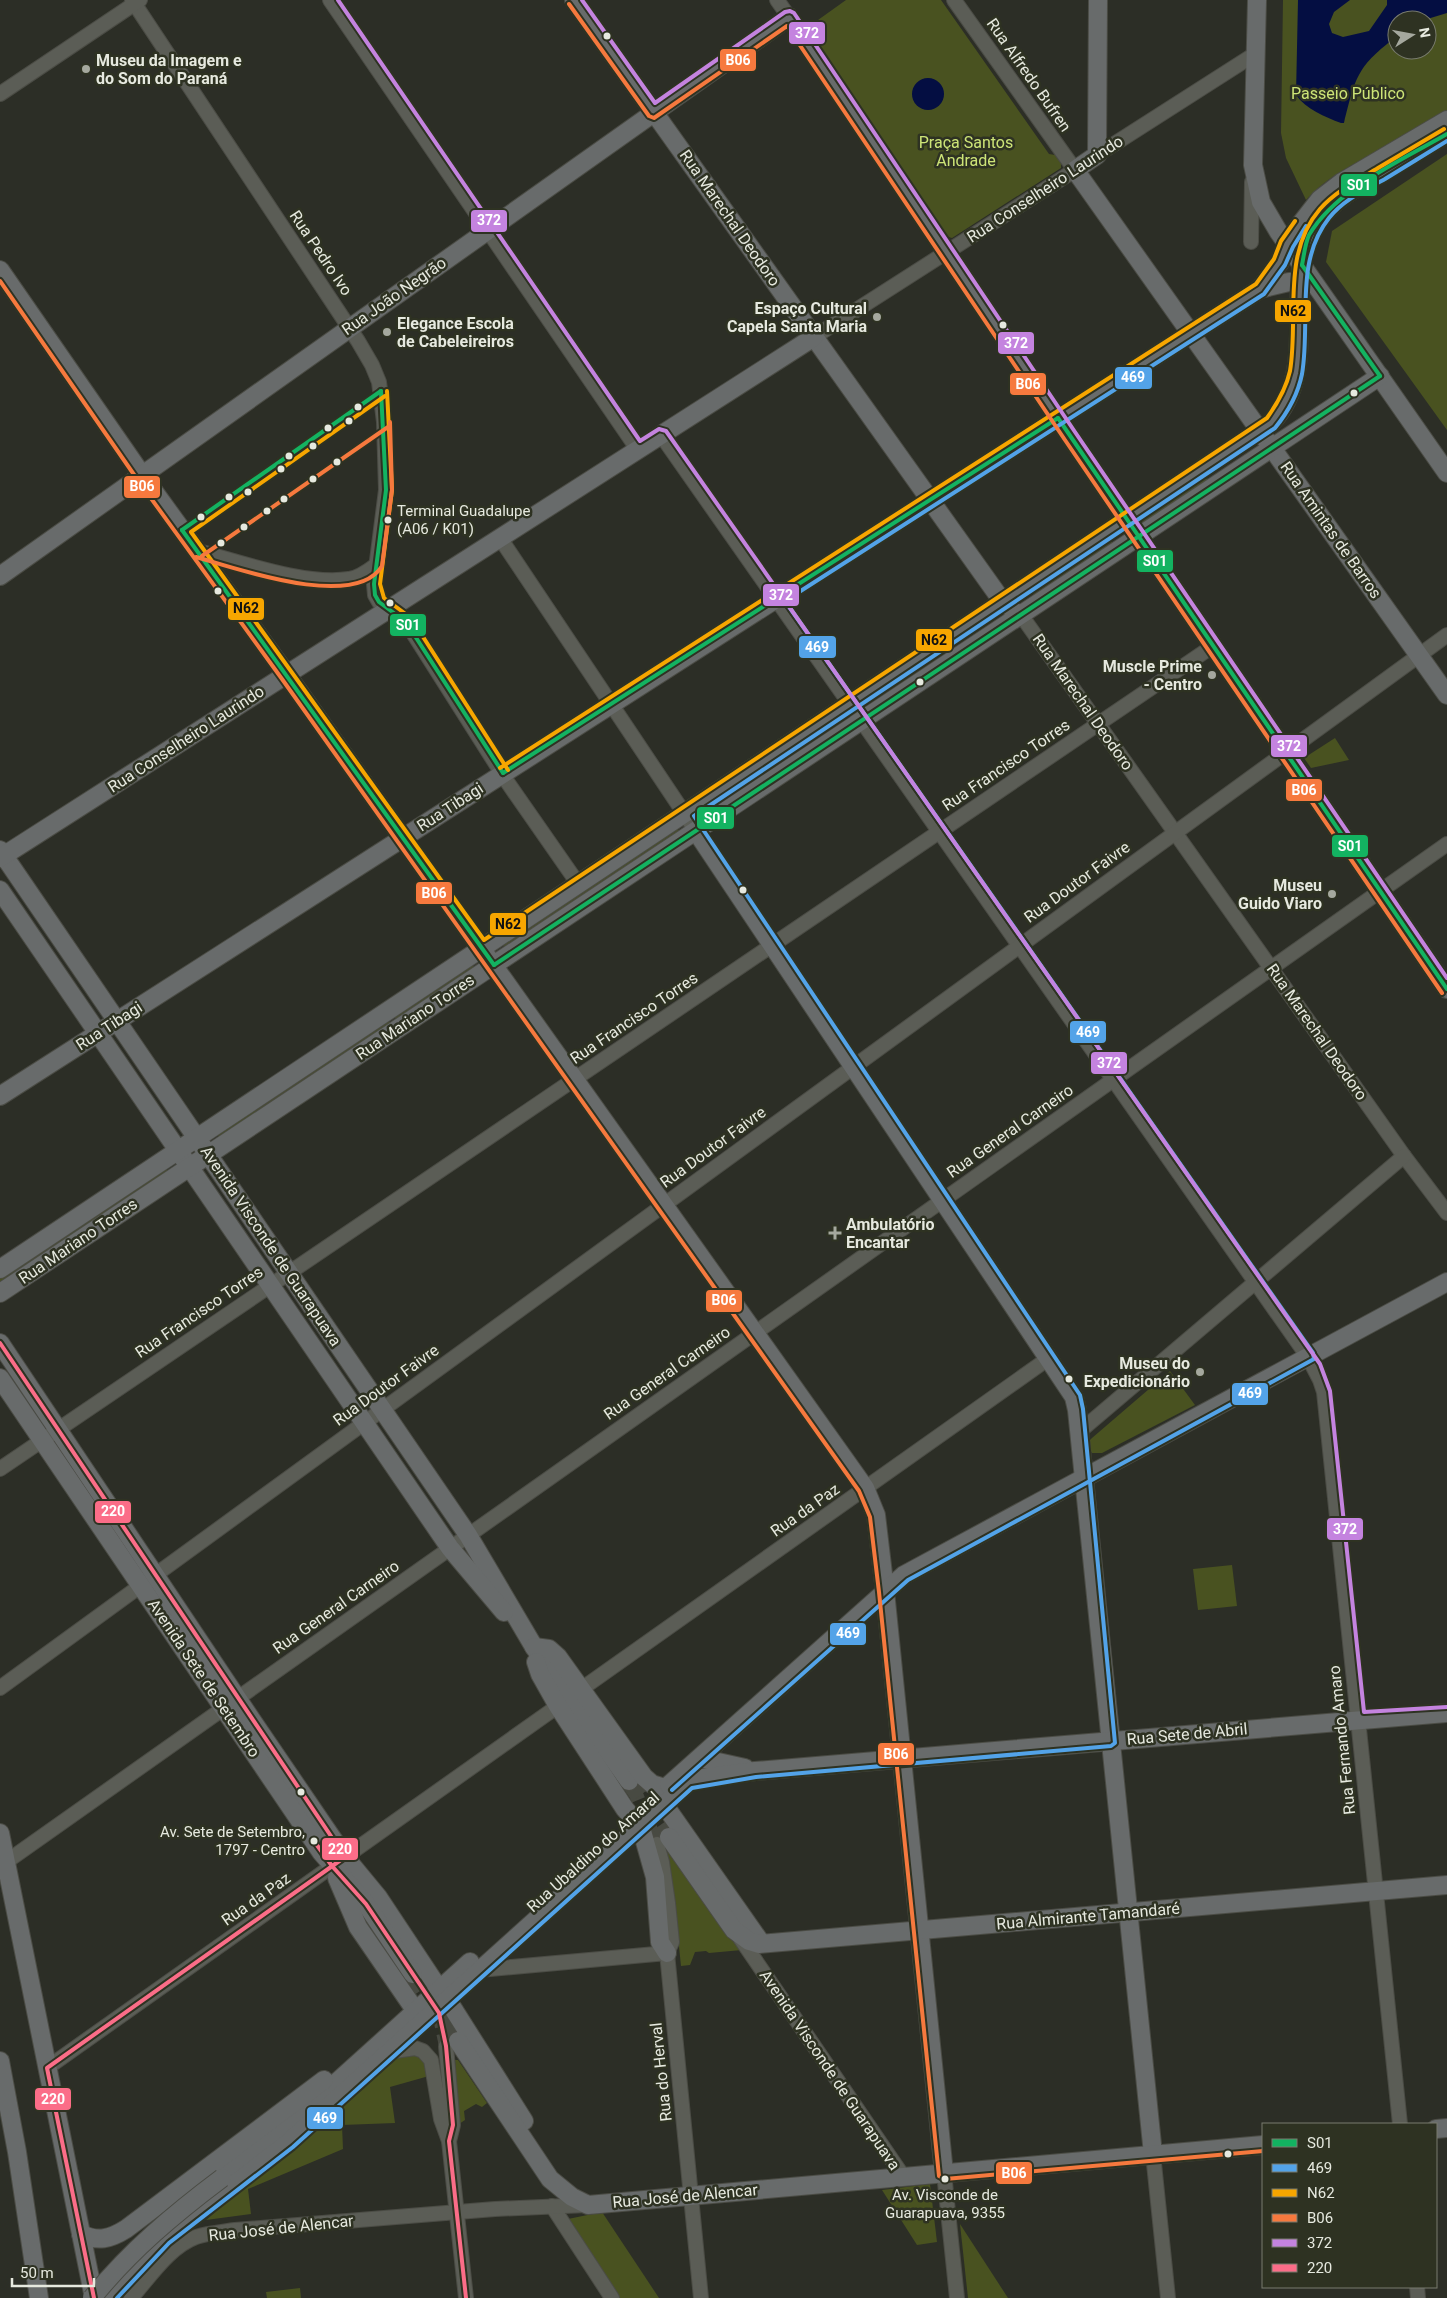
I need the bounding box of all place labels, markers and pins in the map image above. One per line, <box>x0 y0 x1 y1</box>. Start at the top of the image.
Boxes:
unlabelled marker <box>602 31 612 41</box>
place label: Museu da Imagem e do Som do Paraná <box>96 51 242 88</box>
marker: Museu da Imagem e do Som do Paraná <box>80 63 92 75</box>
place label: Espaço Cultural Capela Santa Maria <box>727 299 867 336</box>
marker: Espaço Cultural Capela Santa Maria <box>871 311 883 323</box>
place label: Elegance Escola de Cabeleireiros <box>397 314 514 351</box>
unlabelled marker <box>998 320 1008 330</box>
marker: Elegance Escola de Cabeleireiros <box>381 326 393 338</box>
unlabelled marker <box>1349 388 1359 398</box>
unlabelled marker <box>353 402 363 412</box>
unlabelled marker <box>344 416 354 426</box>
unlabelled marker <box>323 423 333 433</box>
unlabelled marker <box>308 441 318 451</box>
unlabelled marker <box>284 451 294 461</box>
unlabelled marker <box>332 457 342 467</box>
unlabelled marker <box>276 464 286 474</box>
unlabelled marker <box>308 474 318 484</box>
unlabelled marker <box>243 487 253 497</box>
unlabelled marker <box>224 492 234 502</box>
unlabelled marker <box>279 494 289 504</box>
place label: Terminal Guadalupe (A06 / K01) <box>397 502 530 538</box>
unlabelled marker <box>262 506 272 516</box>
unlabelled marker <box>196 512 206 522</box>
marker: Terminal Guadalupe (A06 / K01) <box>383 515 393 525</box>
unlabelled marker <box>239 522 249 532</box>
unlabelled marker <box>216 538 226 548</box>
unlabelled marker <box>213 586 223 596</box>
unlabelled marker <box>385 598 395 608</box>
place label: Muscle Prime - Centro <box>1103 657 1202 694</box>
marker: Muscle Prime - Centro <box>1206 669 1218 681</box>
unlabelled marker <box>915 677 925 687</box>
place label: Museu Guido Viaro <box>1238 876 1322 913</box>
unlabelled marker <box>738 885 748 895</box>
marker: Museu Guido Viaro <box>1326 888 1338 900</box>
place label: Ambulatório Encantar <box>846 1215 934 1252</box>
marker: Ambulatório Encantar <box>828 1226 842 1240</box>
place label: Museu do Expedicionário <box>1084 1354 1190 1391</box>
marker: Museu do Expedicionário <box>1194 1366 1206 1378</box>
unlabelled marker <box>1064 1374 1074 1384</box>
unlabelled marker <box>296 1787 306 1797</box>
place label: Av. Sete de Setembro, 1797 - Centro <box>160 1823 305 1859</box>
marker: Av. Sete de Setembro, 1797 - Centro <box>309 1836 319 1846</box>
unlabelled marker <box>1223 2149 1233 2159</box>
marker: Av. Visconde de Guarapuava, 9355 <box>940 2174 950 2184</box>
place label: Av. Visconde de Guarapuava, 9355 <box>885 2186 1005 2222</box>

